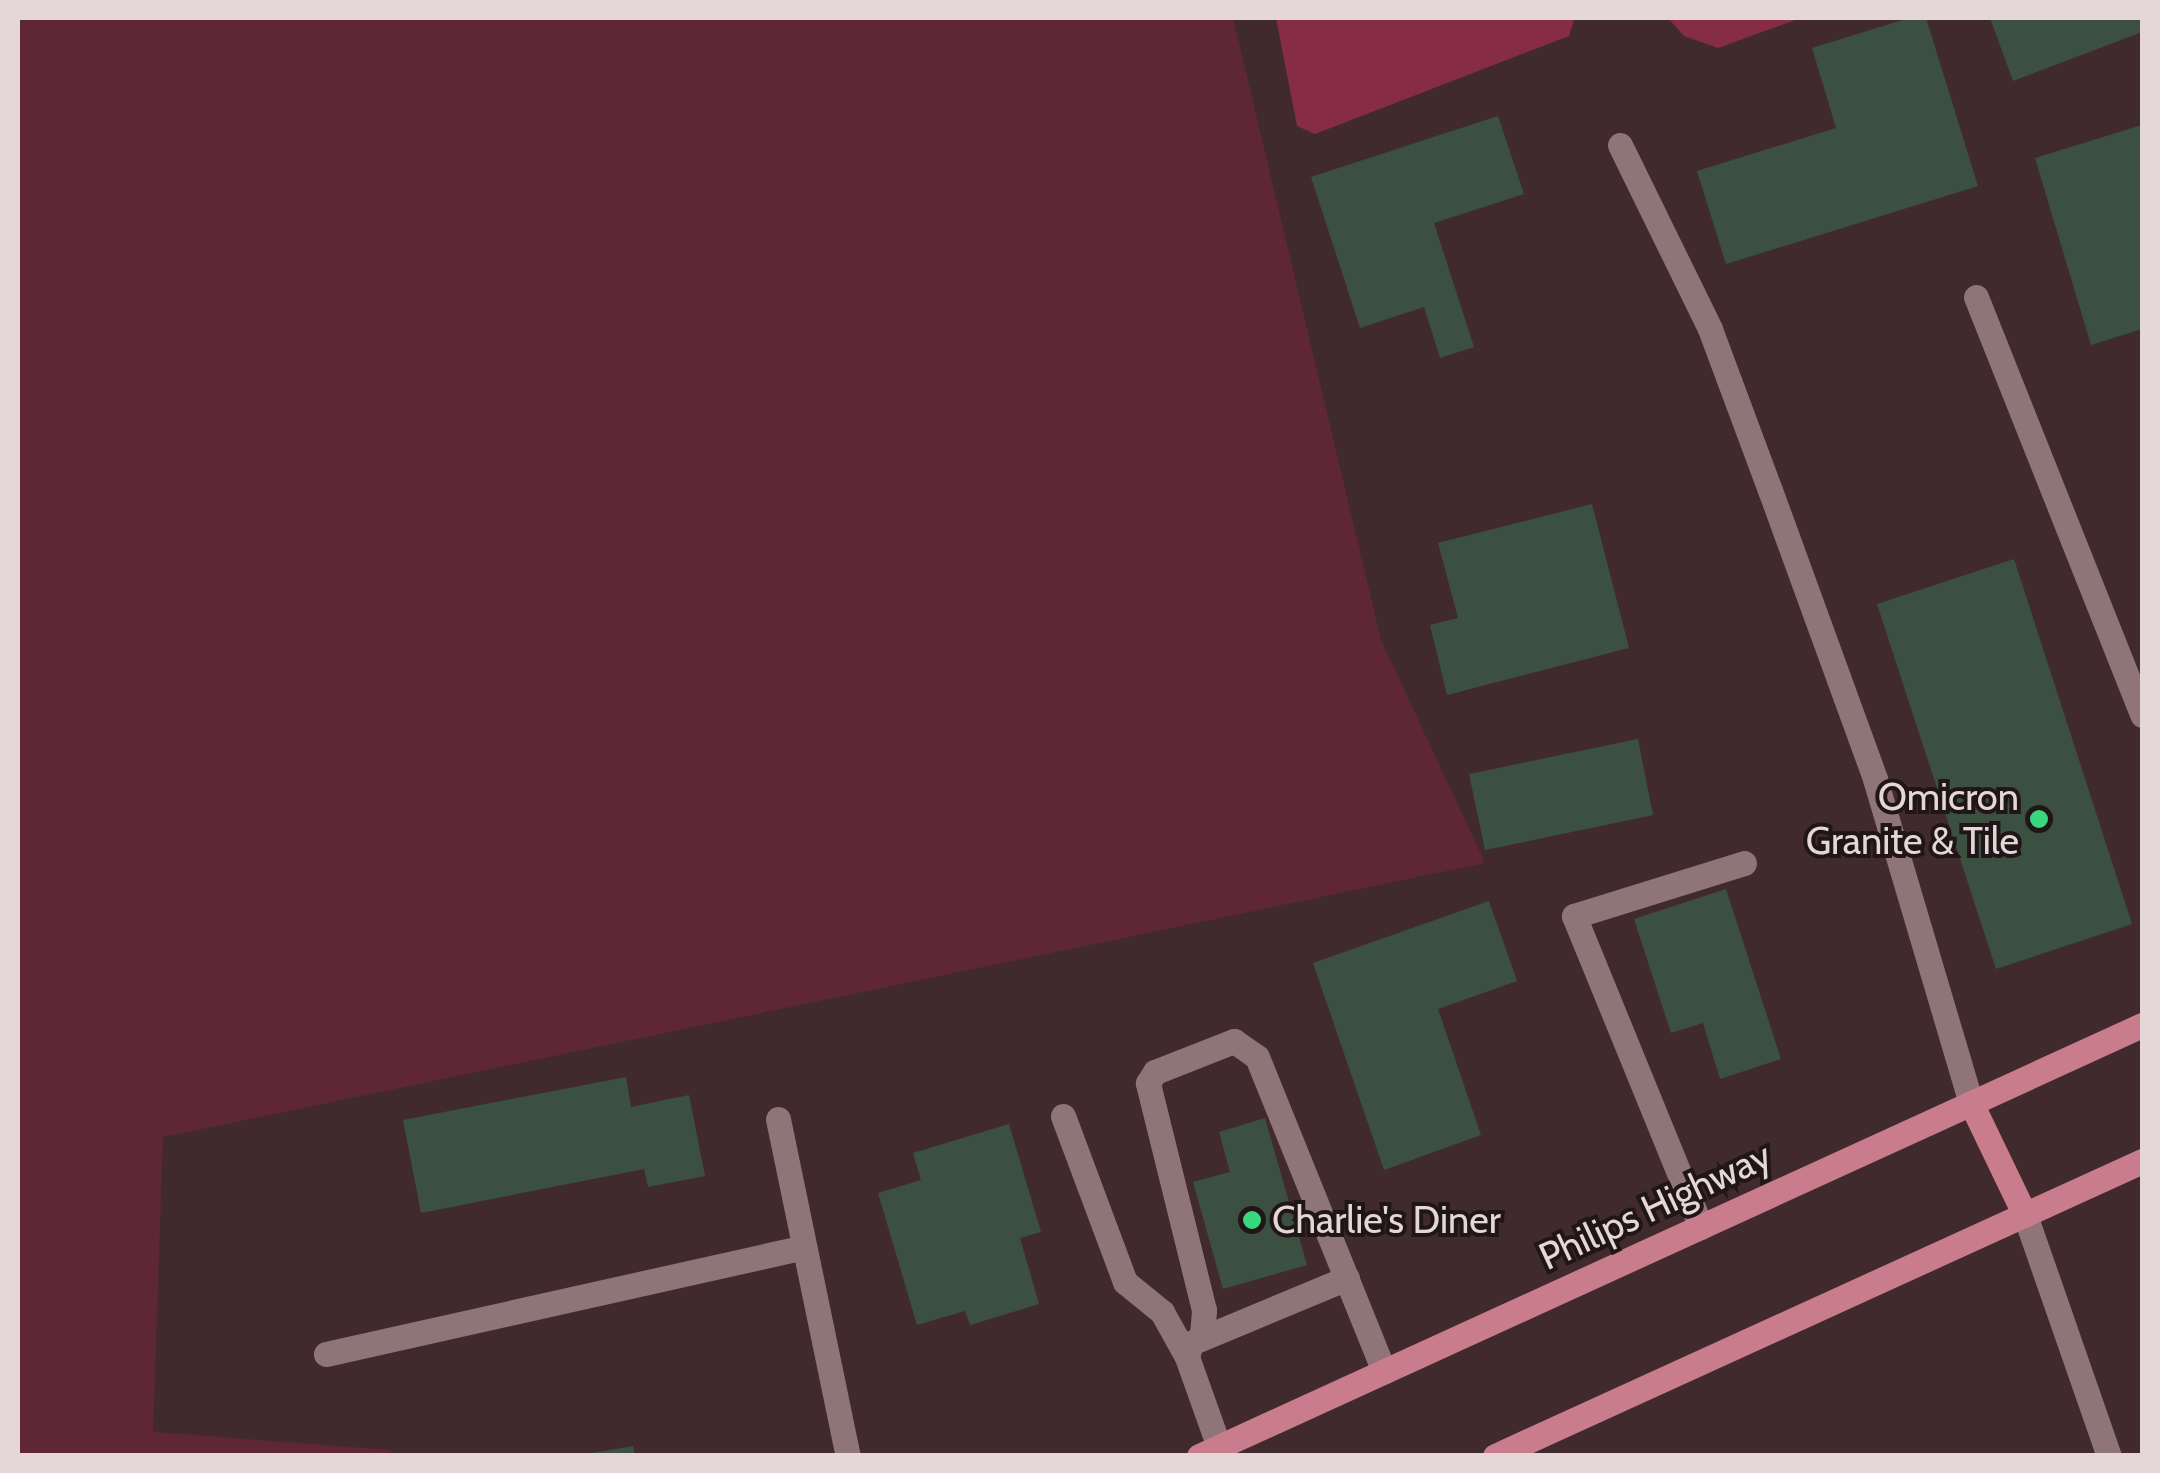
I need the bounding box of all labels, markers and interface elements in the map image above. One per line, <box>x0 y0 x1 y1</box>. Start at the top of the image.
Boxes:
place label: Omicron Granite & Tile <box>1806 774 2019 864</box>
marker: Omicron Granite & Tile <box>2028 808 2050 830</box>
street label: Philips Highway <box>1532 1132 1778 1280</box>
place label: Charlie's Diner <box>1272 1197 1501 1243</box>
marker: Charlie's Diner <box>1241 1209 1263 1231</box>

